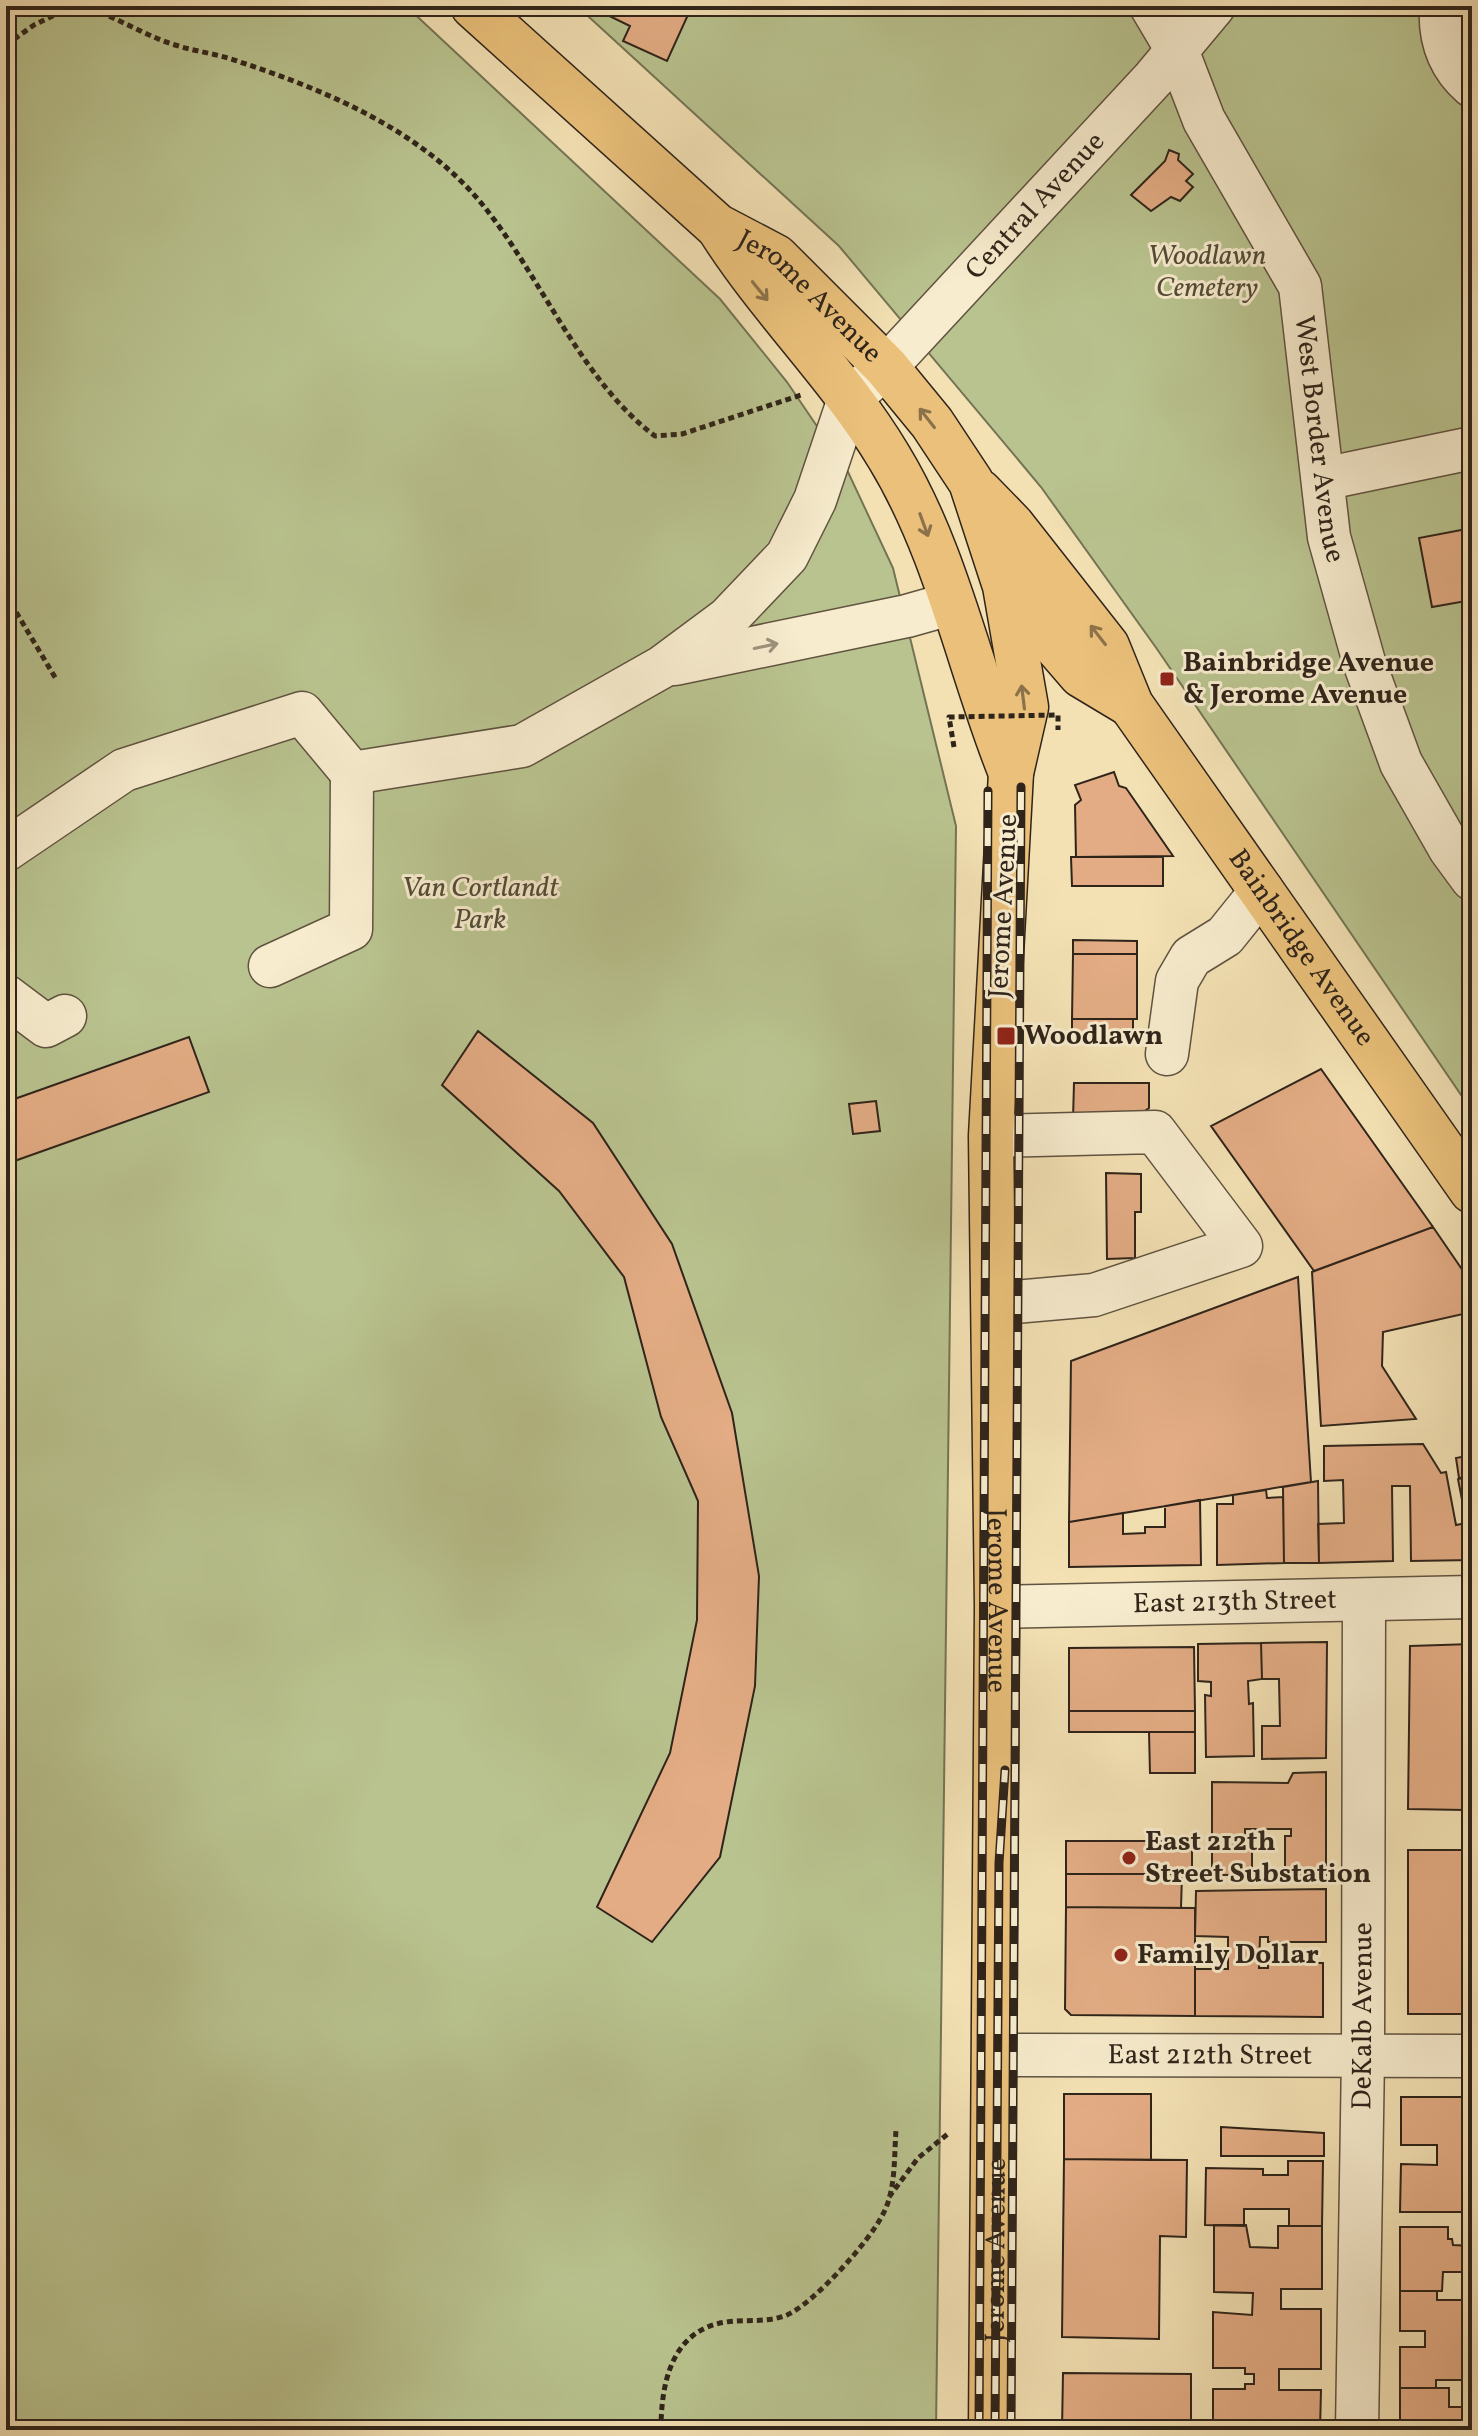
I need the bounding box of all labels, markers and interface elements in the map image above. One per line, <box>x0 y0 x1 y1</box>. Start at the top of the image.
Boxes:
street label: Central Avenue <box>957 123 1114 289</box>
street label: Jerome Avenue <box>730 220 891 372</box>
park label: Woodlawn Cemetery <box>1148 237 1266 308</box>
one-way arrow <box>751 280 769 301</box>
street label: West Border Avenue <box>1284 313 1355 567</box>
one-way arrow <box>919 407 936 429</box>
one-way arrow <box>918 513 932 537</box>
one-way arrow <box>1089 625 1107 646</box>
one-way arrow <box>752 638 778 653</box>
place label: Bainbridge Avenue & Jerome Avenue <box>1183 644 1434 715</box>
marker: Bainbridge Avenue & Jerome Avenue <box>1158 670 1176 688</box>
one-way arrow <box>1016 684 1031 711</box>
street label: Jerome Avenue <box>980 813 1028 999</box>
street label: Bainbridge Avenue <box>1219 841 1384 1054</box>
park label: Van Cortlandt Park <box>402 869 559 940</box>
place label: Woodlawn <box>1024 1017 1163 1056</box>
marker: Woodlawn <box>995 1025 1017 1047</box>
street label: Jerome Avenue <box>976 1508 1017 1693</box>
street label: East 213th Street <box>1133 1580 1337 1624</box>
place label: East 212th Street Substation <box>1145 1823 1371 1894</box>
marker: East 212th Street Substation <box>1120 1849 1138 1867</box>
street label: DeKalb Avenue <box>1343 1922 1383 2110</box>
place label: Family Dollar <box>1137 1936 1319 1975</box>
marker: Family Dollar <box>1112 1946 1130 1964</box>
street label: East 212th Street <box>1108 2036 1312 2075</box>
street label: Jerome Avenue <box>976 2158 1016 2342</box>

